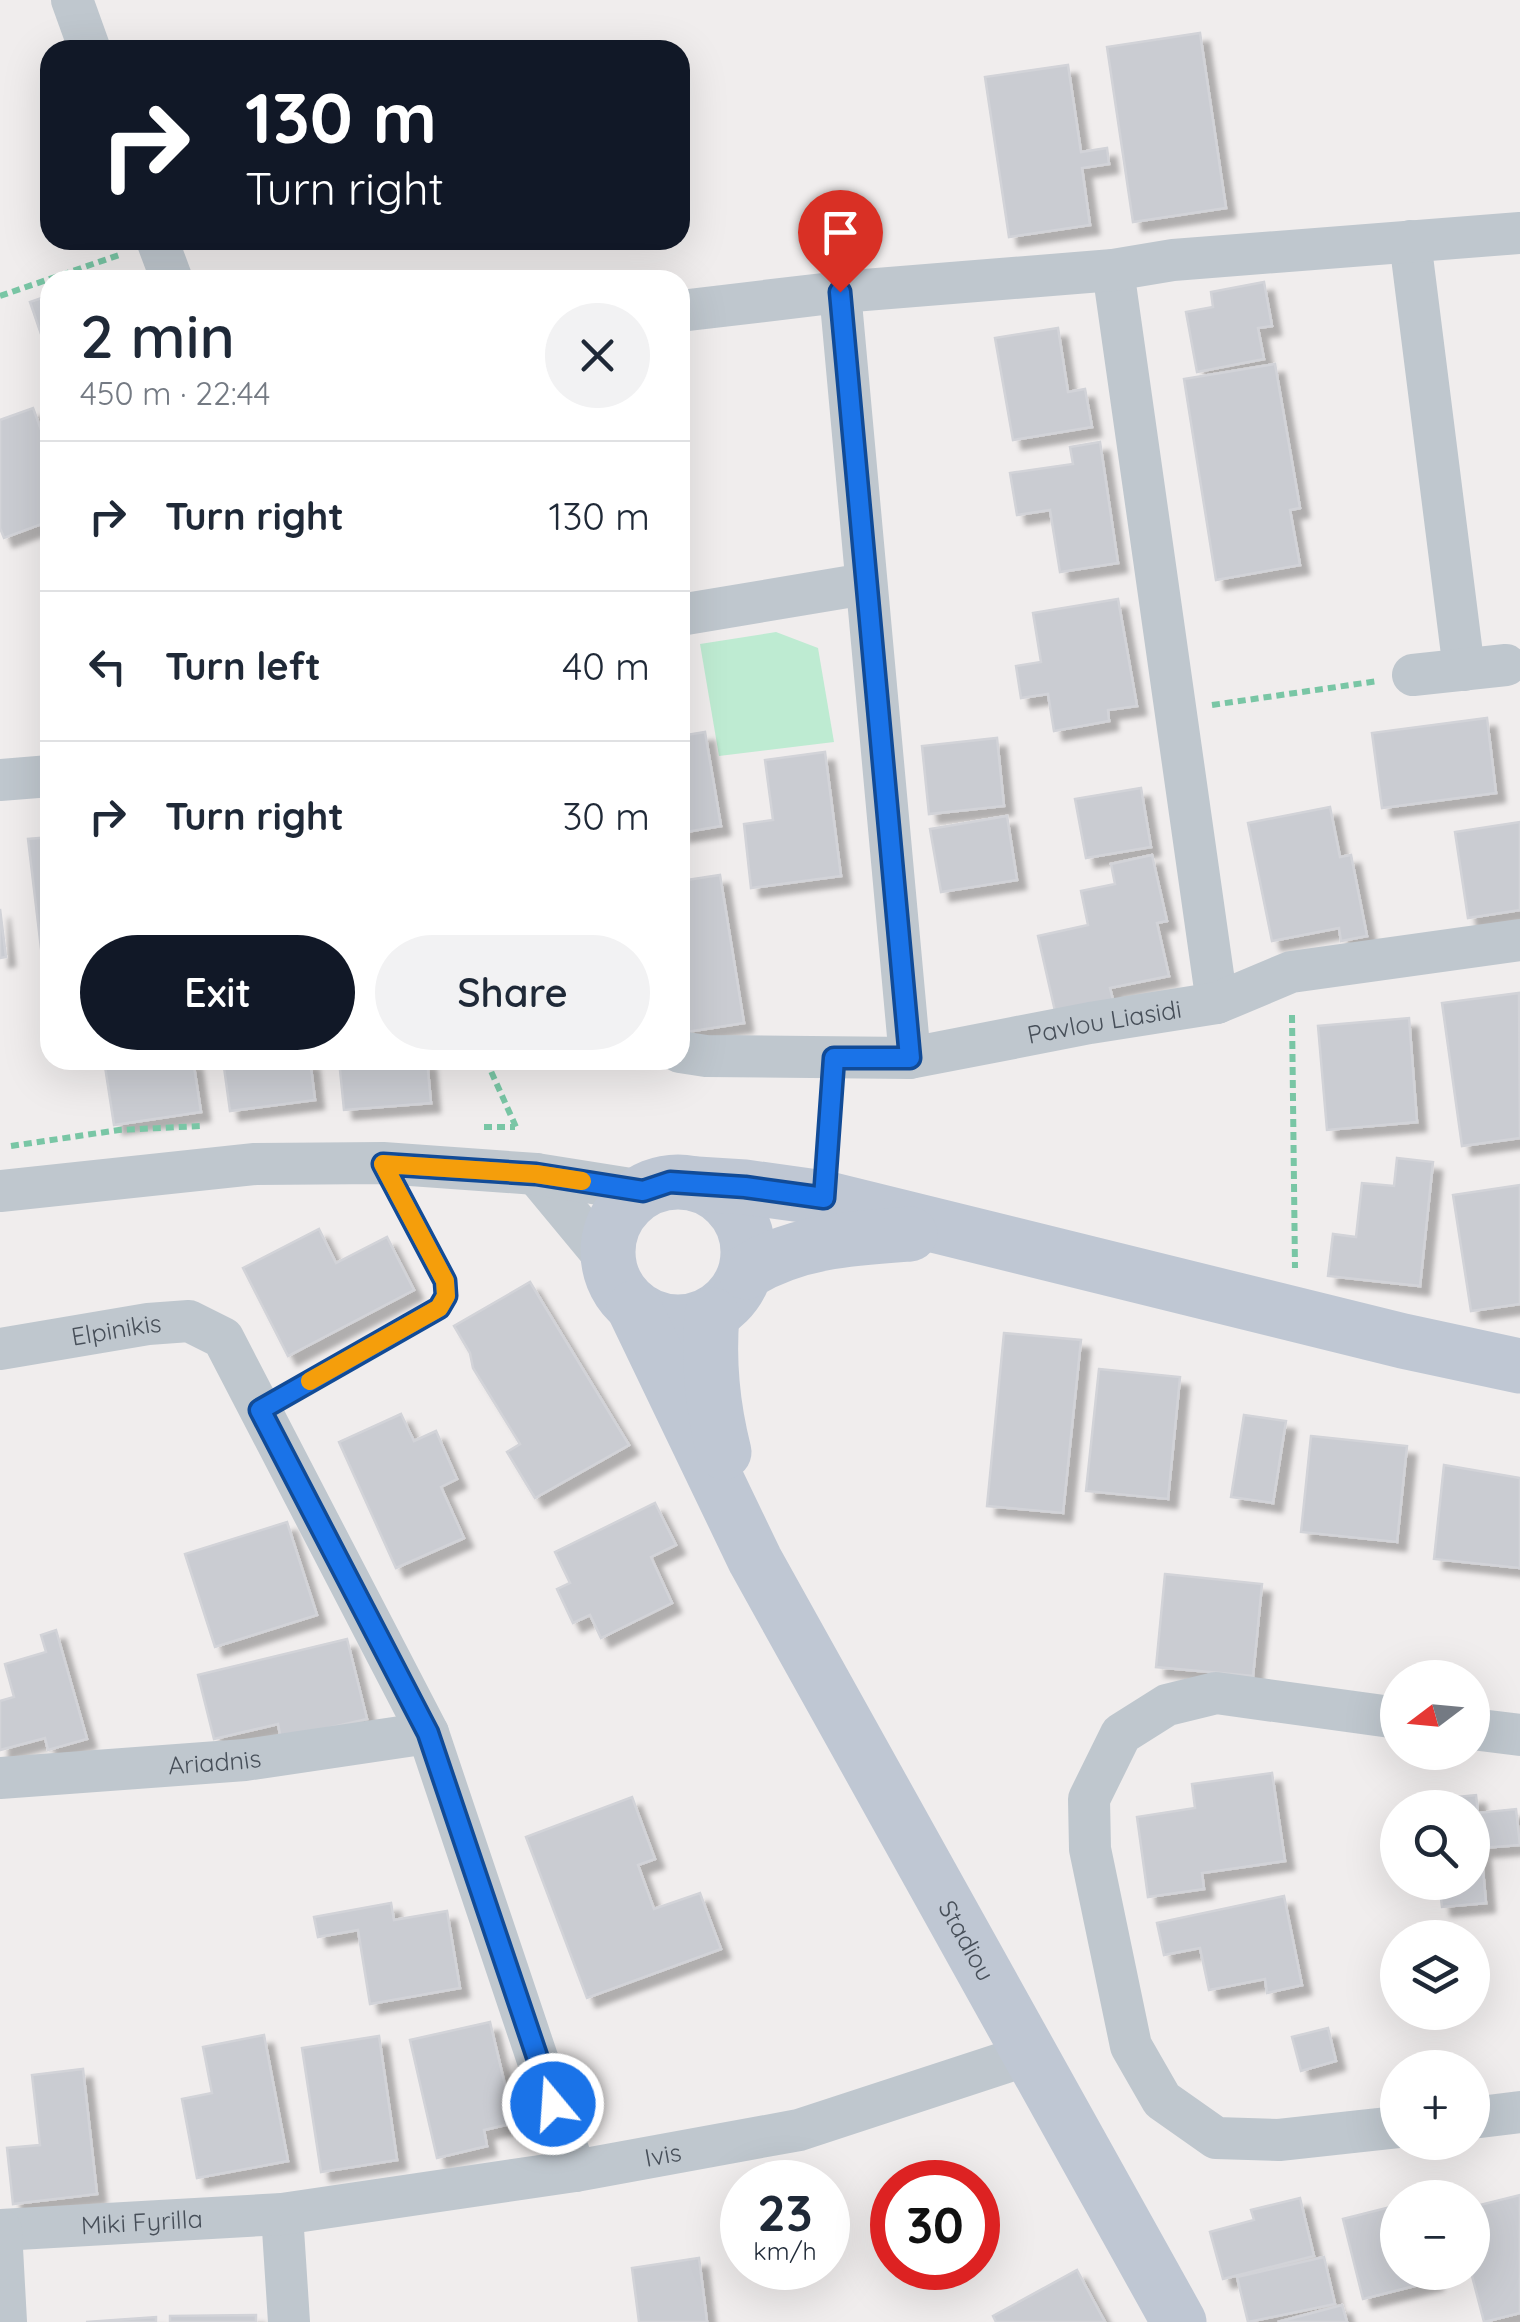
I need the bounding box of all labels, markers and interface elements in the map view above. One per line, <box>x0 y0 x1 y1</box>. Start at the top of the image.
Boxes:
text: 130 m <box>245 73 437 161</box>
icon: right <box>80 80 210 210</box>
text: Turn right <box>245 160 444 216</box>
pin <box>798 190 883 293</box>
icon: arrive <box>813 205 868 260</box>
text: 2 min <box>80 298 235 373</box>
button: close <box>545 303 650 408</box>
text: 450 m · 22:44 <box>80 373 270 413</box>
icon: right <box>80 489 135 544</box>
text: Turn right <box>165 492 344 540</box>
text: 130 m <box>548 492 650 540</box>
icon: left <box>80 639 135 694</box>
text: Turn left <box>165 642 321 690</box>
text: 40 m <box>562 642 650 690</box>
icon: right <box>80 789 135 844</box>
text: Turn right <box>165 792 344 840</box>
text: 30 m <box>562 792 650 840</box>
button: Exit <box>80 935 355 1050</box>
button: Share <box>375 935 650 1050</box>
street label: Pavlou Liasidi <box>1024 993 1184 1050</box>
street label: Elpinikis <box>69 1307 162 1352</box>
north arrow <box>1380 1660 1490 1770</box>
map controls <box>1380 1660 1490 2290</box>
street label: Ariadnis <box>167 1742 263 1781</box>
button: search <box>1380 1790 1490 1900</box>
street label: Stadiou <box>932 1894 1002 1986</box>
button: layers <box>1380 1920 1490 2030</box>
button: + <box>1380 2050 1490 2160</box>
position arrow <box>501 2052 605 2156</box>
street label: Ivis <box>642 2136 684 2173</box>
speed limit sign: 30 <box>870 2160 1000 2290</box>
button: − <box>1380 2180 1490 2290</box>
text: 23 <box>757 2181 813 2244</box>
street label: Miki Fyrilla <box>80 2203 203 2240</box>
text: km/h <box>753 2235 817 2266</box>

